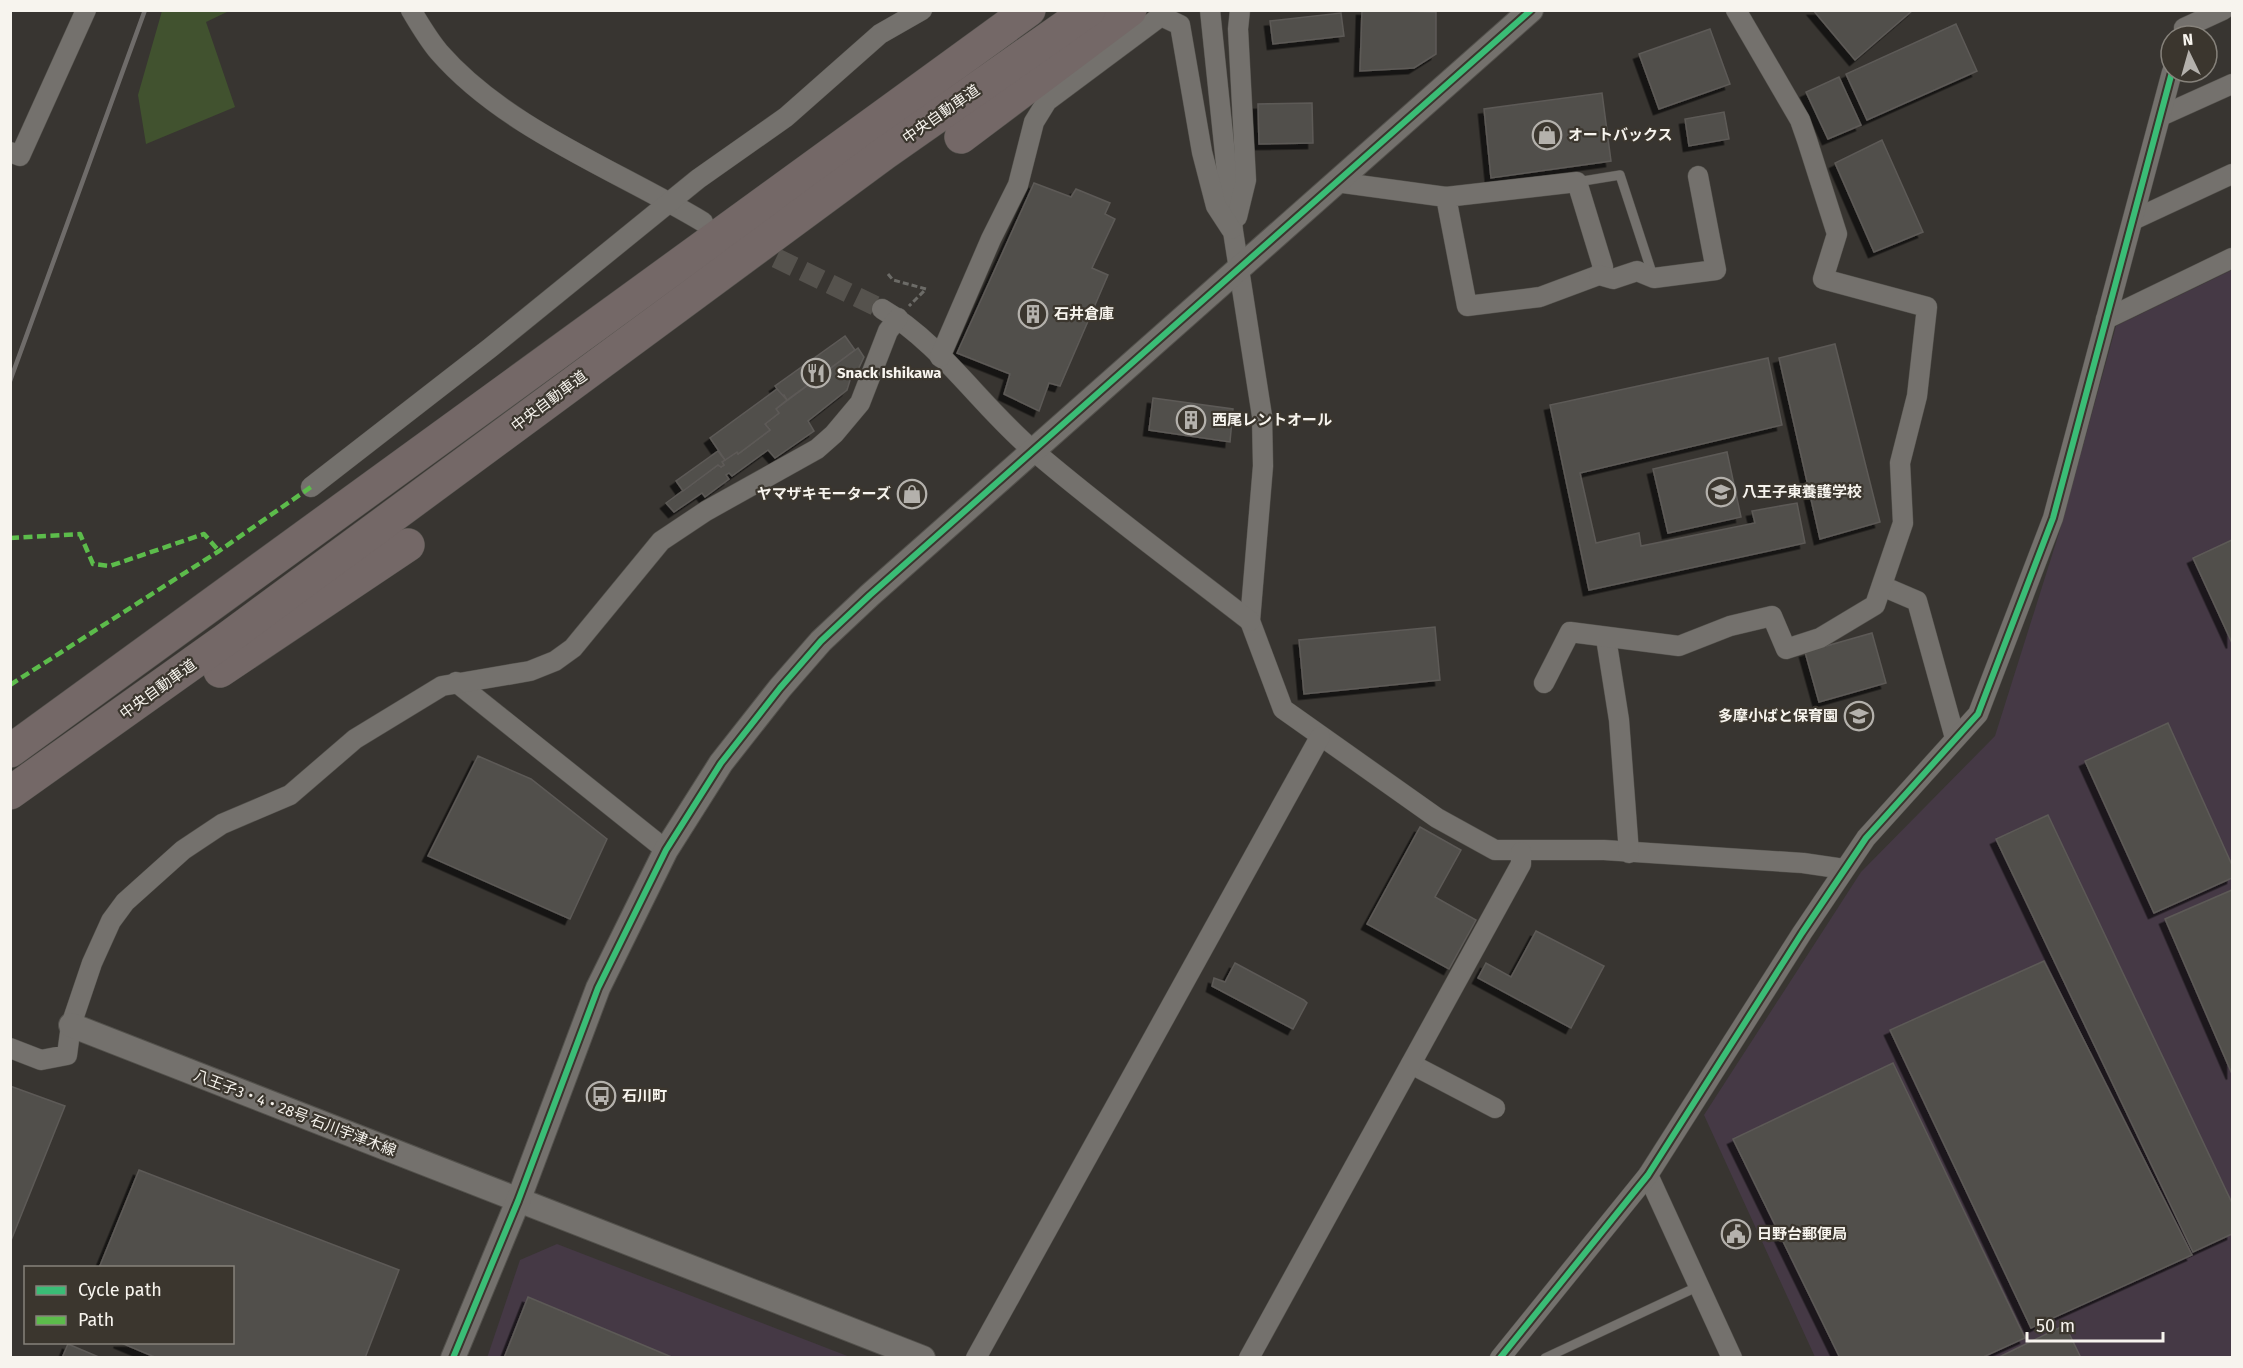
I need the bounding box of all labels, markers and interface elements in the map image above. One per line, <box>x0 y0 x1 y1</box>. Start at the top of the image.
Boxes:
north arrow <box>2159 24 2219 84</box>
text: N <box>2182 30 2194 49</box>
street label: 中央自動車道 <box>899 81 983 147</box>
shop icon: オートバックス <box>1531 119 1563 151</box>
place label: オートバックス <box>1568 126 1673 144</box>
building icon: 石井倉庫 <box>1017 298 1049 330</box>
place label: 石井倉庫 <box>1054 305 1114 323</box>
restaurant icon: Snack Ishikawa <box>800 357 832 389</box>
place label: Snack Ishikawa <box>837 364 941 382</box>
street label: 中央自動車道 <box>508 367 590 435</box>
building icon: 西尾レントオール <box>1175 404 1207 436</box>
place label: 西尾レントオール <box>1212 411 1332 429</box>
school or university icon: 八王子東養護学校 <box>1705 476 1737 508</box>
shop icon: ヤマザキモーターズ <box>896 478 928 510</box>
place label: 八王子東養護学校 <box>1742 483 1862 501</box>
place label: ヤマザキモーターズ <box>757 485 891 503</box>
street label: 中央自動車道 <box>116 655 200 723</box>
school or university icon: 多摩小ばと保育園 <box>1843 700 1875 732</box>
place label: 多摩小ばと保育園 <box>1718 707 1838 725</box>
street label: 八王子3・4・28号 石川宇津木線 <box>191 1066 399 1160</box>
bus stop icon: 石川町 <box>585 1080 617 1112</box>
place label: 石川町 <box>622 1087 667 1105</box>
public building icon: 日野台郵便局 <box>1720 1218 1752 1250</box>
place label: 日野台郵便局 <box>1757 1225 1847 1243</box>
legend <box>24 1266 234 1344</box>
text: Cycle path <box>78 1279 162 1301</box>
scale bar <box>2027 1305 2164 1343</box>
text: Path <box>78 1309 114 1331</box>
text: 50 m <box>2036 1315 2075 1337</box>

